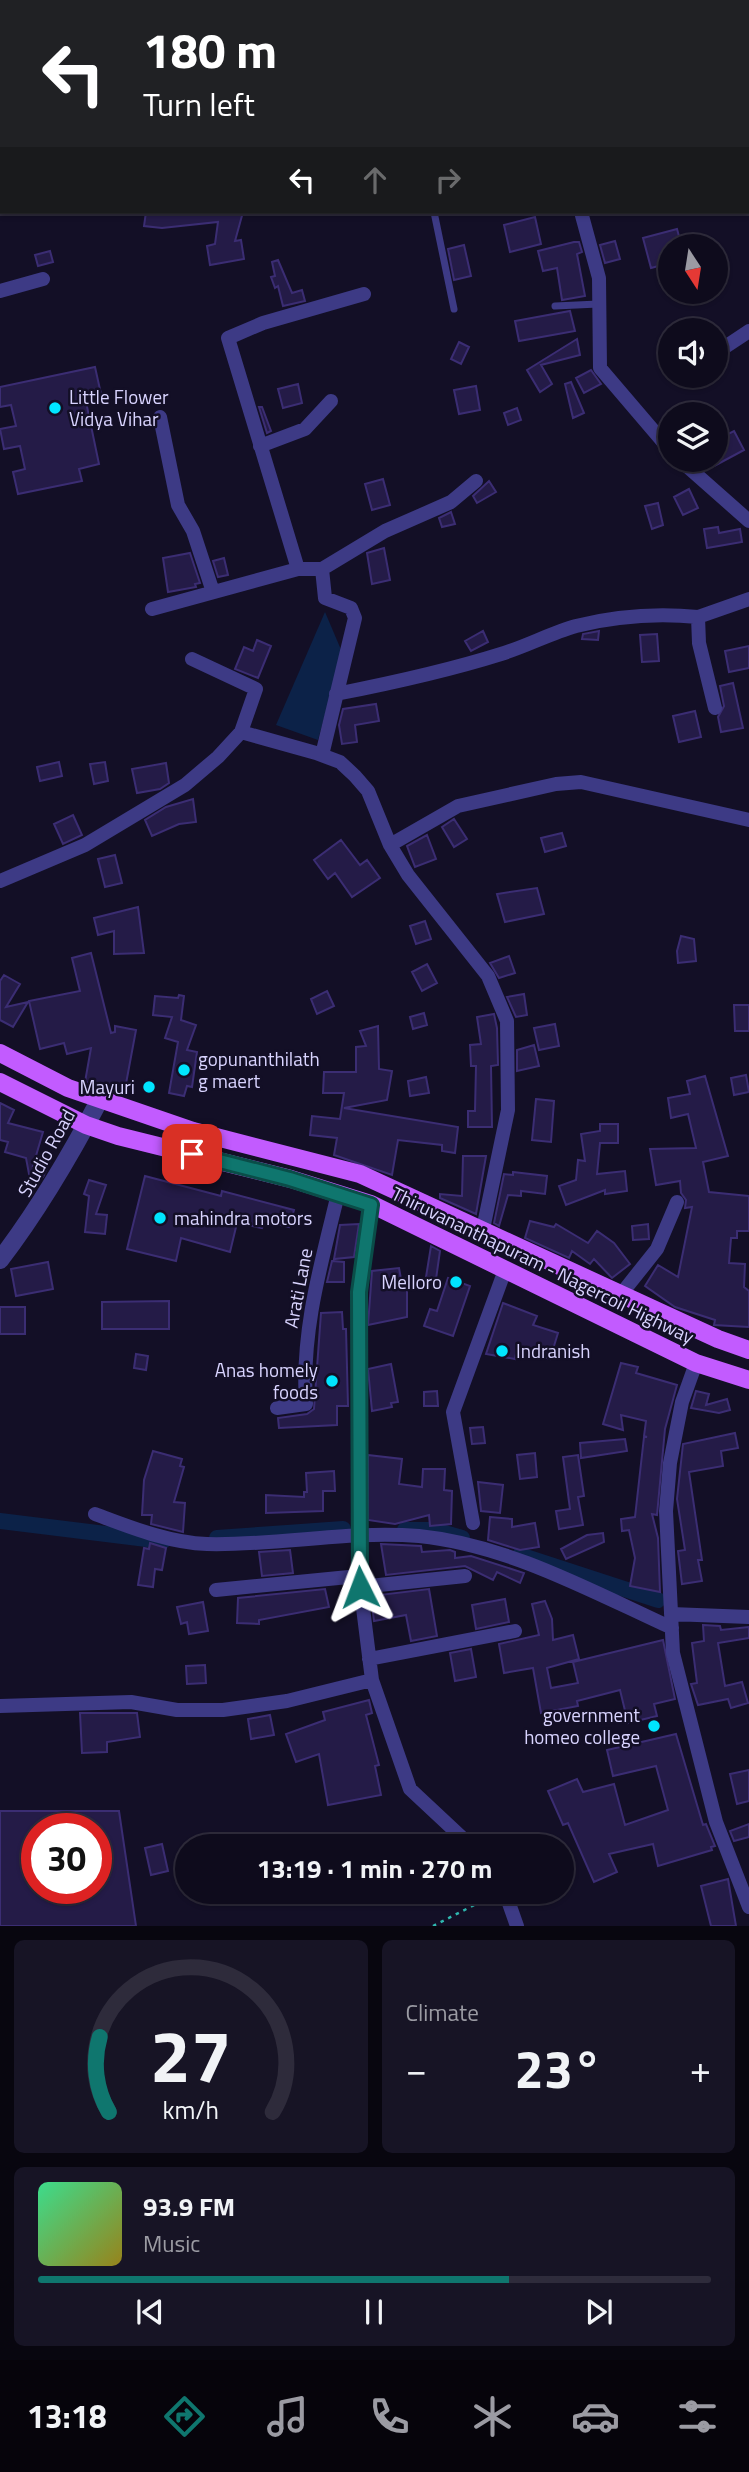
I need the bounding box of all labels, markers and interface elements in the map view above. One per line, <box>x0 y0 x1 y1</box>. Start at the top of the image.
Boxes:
text: 180 m <box>143 12 277 87</box>
icon: left <box>28 28 119 119</box>
text: Turn left <box>143 80 255 128</box>
icon: left <box>283 161 321 199</box>
icon: ahead <box>356 161 394 199</box>
icon: right <box>429 161 467 199</box>
north arrow <box>658 234 728 304</box>
map controls <box>658 234 728 472</box>
button: sound <box>658 318 728 388</box>
place label: Little Flower Vidya Vihar <box>69 382 169 433</box>
marker: Little Flower Vidya Vihar <box>47 400 63 416</box>
button: layers <box>658 402 728 472</box>
place label: gopunanthilath g maert <box>198 1044 320 1095</box>
marker: gopunanthilath g maert <box>176 1062 192 1078</box>
place label: Mayuri <box>80 1072 135 1101</box>
marker: Mayuri <box>141 1079 157 1095</box>
street label: Studio Road <box>10 1104 82 1202</box>
pin <box>162 1124 222 1184</box>
icon: arrive <box>173 1135 211 1173</box>
street label: Thiruvananthapuram - Nagercoil Highway <box>387 1178 699 1351</box>
place label: mahindra motors <box>174 1203 312 1232</box>
marker: mahindra motors <box>152 1210 168 1226</box>
street label: Arati Lane <box>276 1245 319 1330</box>
place label: Melloro <box>381 1267 442 1296</box>
marker: Melloro <box>448 1274 464 1290</box>
place label: Indranish <box>516 1336 590 1365</box>
marker: Indranish <box>494 1343 510 1359</box>
place label: Anas homely foods <box>215 1355 318 1406</box>
marker: Anas homely foods <box>324 1373 340 1389</box>
position arrow <box>323 1550 397 1624</box>
place label: government homeo college <box>524 1700 640 1751</box>
marker: government homeo college <box>646 1718 662 1734</box>
speed limit sign: 30 <box>21 1813 112 1904</box>
text: 13:19 · 1 min · 270 m <box>257 1849 492 1888</box>
text: Climate <box>406 1995 479 2030</box>
text: 27 <box>150 2001 232 2111</box>
text: 23° <box>515 2029 602 2108</box>
text: − <box>406 2040 427 2098</box>
text: + <box>690 2040 711 2098</box>
text: km/h <box>162 2091 219 2129</box>
text: 93.9 FM <box>143 2187 235 2226</box>
text: Music <box>143 2226 200 2261</box>
icon: previous <box>131 2293 169 2331</box>
icon: pause <box>355 2293 393 2331</box>
icon: next <box>580 2293 618 2331</box>
text: 13:18 <box>27 2392 107 2440</box>
icon: directions <box>160 2392 209 2441</box>
icon: music <box>263 2392 312 2441</box>
icon: phone <box>365 2392 414 2441</box>
icon: climate <box>468 2392 517 2441</box>
icon: car <box>571 2392 620 2441</box>
icon: filters <box>673 2392 722 2441</box>

